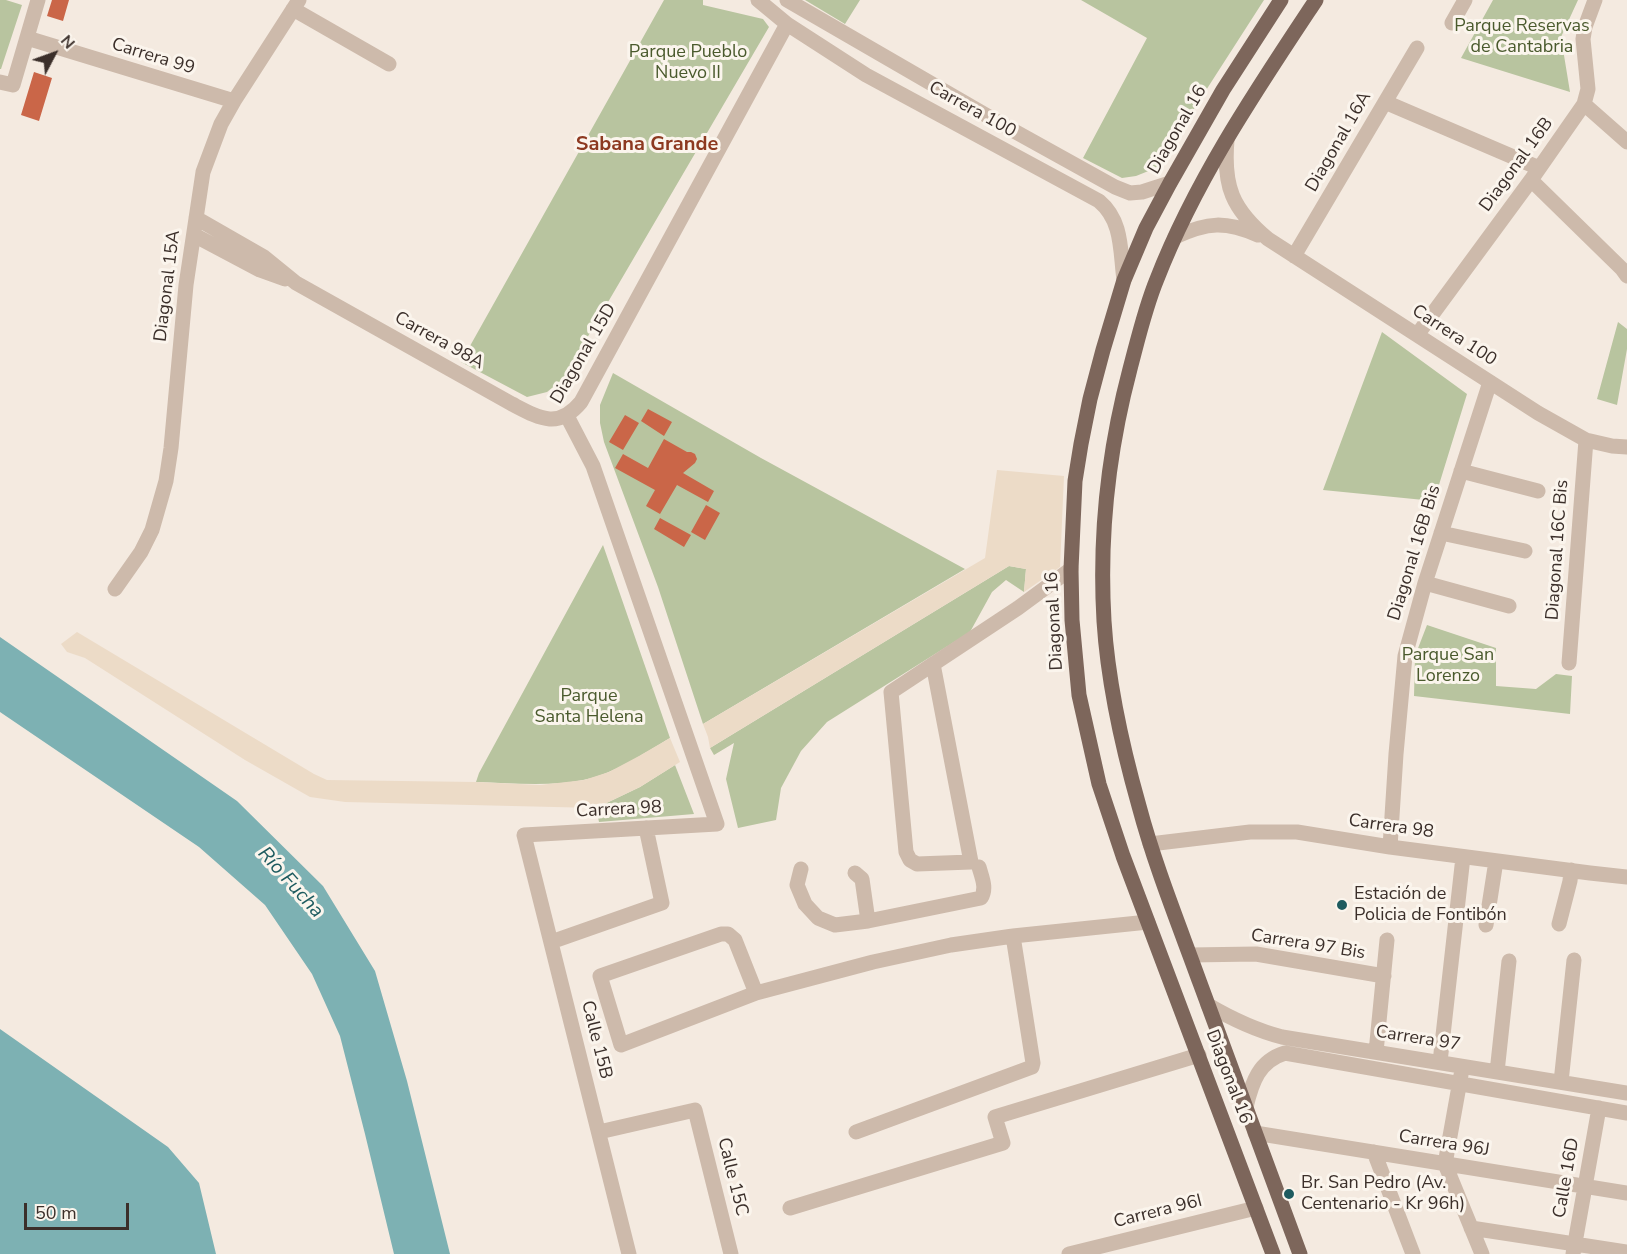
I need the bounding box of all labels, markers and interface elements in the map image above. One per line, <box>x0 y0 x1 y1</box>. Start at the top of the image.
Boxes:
park label: Parque Reservas de Cantabria <box>1454 16 1590 58</box>
north arrow <box>24 24 84 84</box>
text: N <box>55 30 80 54</box>
street label: Carrera 99 <box>109 34 197 80</box>
park label: Parque Pueblo Nuevo II <box>629 42 747 84</box>
street label: Carrera 100 <box>925 77 1019 143</box>
street label: Diagonal 16 <box>1144 82 1212 178</box>
street label: Diagonal 16A <box>1302 88 1376 196</box>
street label: Diagonal 16B <box>1476 114 1558 216</box>
district label: Sabana Grande <box>576 133 718 157</box>
street label: Diagonal 15A <box>150 229 186 343</box>
street label: Diagonal 15D <box>547 300 621 408</box>
street label: Carrera 100 <box>1408 301 1500 371</box>
street label: Carrera 98A <box>390 308 488 374</box>
street label: Diagonal 16C Bis <box>1542 479 1574 621</box>
street label: Diagonal 16B Bis <box>1384 483 1446 623</box>
street label: Diagonal 16 <box>1042 571 1068 671</box>
park label: Parque San Lorenzo <box>1402 645 1494 688</box>
park label: Parque Santa Helena <box>534 686 644 728</box>
street label: Carrera 98 <box>576 797 662 823</box>
street label: Carrera 98 <box>1347 810 1435 844</box>
water label: Río Fucha <box>252 842 328 924</box>
place label: Estación de Policia de Fontibón <box>1354 884 1507 926</box>
marker: Estación de Policia de Fontibón <box>1335 898 1349 912</box>
street label: Carrera 97 Bis <box>1249 925 1367 965</box>
street label: Calle 15B <box>576 999 616 1081</box>
street label: Carrera 97 <box>1374 1022 1462 1056</box>
street label: Diagonal 16 <box>1200 1027 1256 1127</box>
street label: Carrera 96J <box>1397 1126 1491 1162</box>
street label: Calle 15C <box>712 1136 752 1218</box>
street label: Calle 16D <box>1549 1136 1585 1220</box>
place label: Br. San Pedro (Av. Centenario - Kr 96h) <box>1301 1173 1465 1216</box>
marker: Br. San Pedro (Av. Centenario - Kr 96h) <box>1282 1187 1296 1201</box>
scale bar <box>27 1191 132 1229</box>
street label: Carrera 96I <box>1112 1191 1204 1233</box>
text: 50 m <box>35 1201 77 1225</box>

